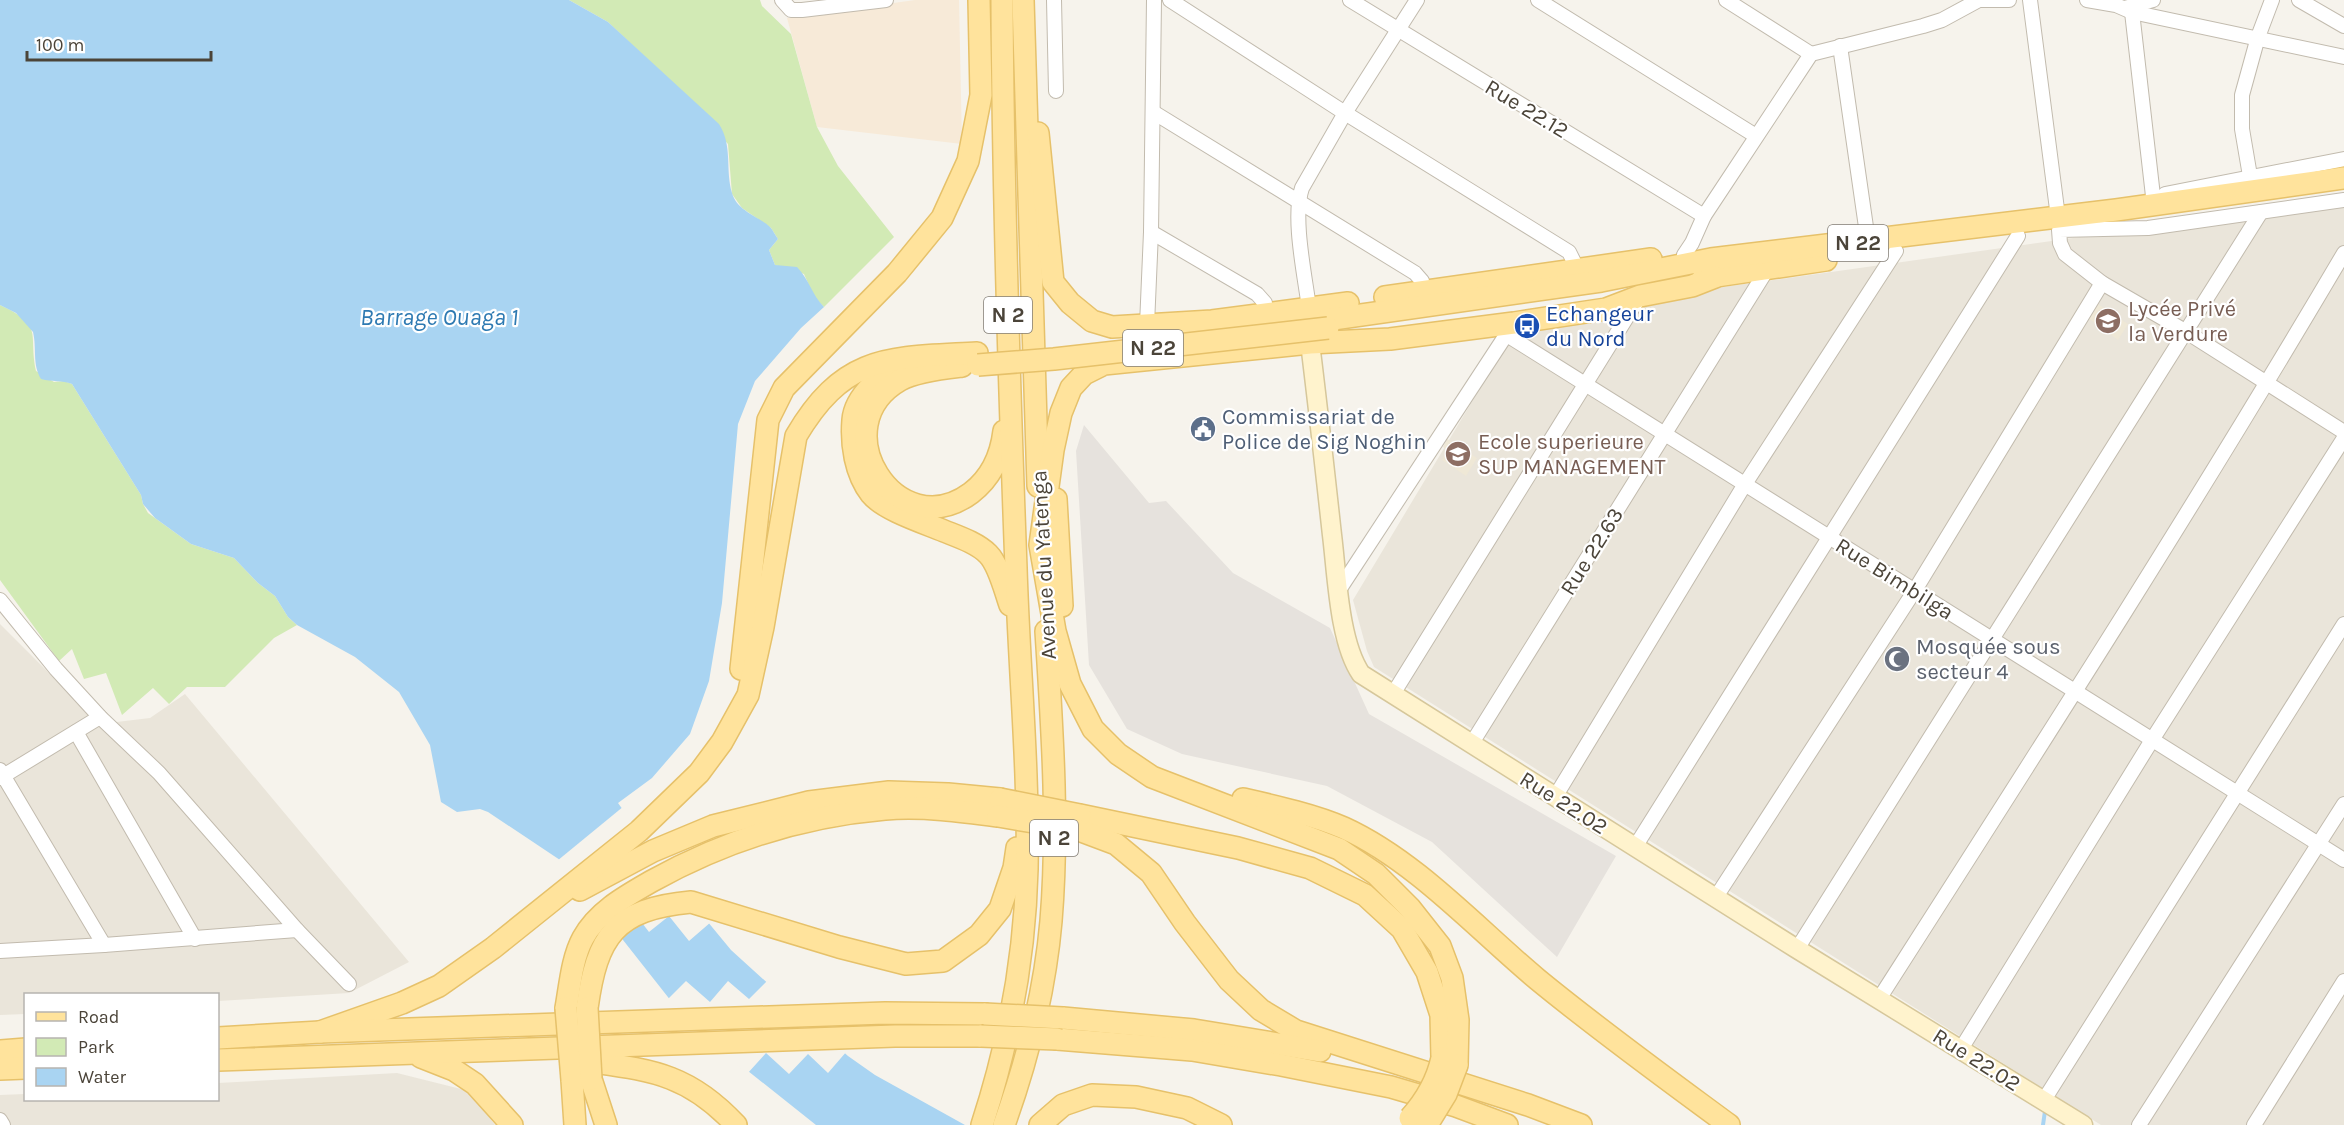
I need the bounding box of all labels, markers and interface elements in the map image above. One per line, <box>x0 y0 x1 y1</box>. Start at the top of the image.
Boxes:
scale bar <box>27 24 212 62</box>
text: 100 m <box>36 34 84 56</box>
street label: Rue 22.12 <box>1480 74 1573 144</box>
road number: N 22 <box>1828 225 1888 261</box>
place label: Lycée Privé la Verdure <box>2128 296 2236 347</box>
road number: N 2 <box>984 297 1032 333</box>
place label: Echangeur du Nord <box>1546 301 1653 352</box>
water label: Barrage Ouaga 1 <box>360 303 518 331</box>
school or university icon: Lycée Privé la Verdure <box>2093 306 2123 336</box>
bus stop icon: Echangeur du Nord <box>1512 311 1542 341</box>
road number: N 22 <box>1123 330 1183 366</box>
place label: Commissariat de Police de Sig Noghin <box>1222 404 1426 455</box>
public building icon: Commissariat de Police de Sig Noghin <box>1188 414 1218 444</box>
place label: Ecole superieure SUP MANAGEMENT <box>1478 429 1666 480</box>
school or university icon: Ecole superieure SUP MANAGEMENT <box>1443 439 1473 469</box>
street label: Avenue du Yatenga <box>1026 470 1062 660</box>
street label: Rue 22.63 <box>1555 503 1629 600</box>
street label: Rue Bimbilga <box>1831 532 1958 625</box>
place label: Mosquée sous secteur 4 <box>1916 634 2061 685</box>
mosque icon: Mosquée sous secteur 4 <box>1882 644 1912 674</box>
street label: Rue 22.02 <box>1515 766 1612 840</box>
road number: N 2 <box>1030 820 1078 856</box>
legend <box>24 993 219 1101</box>
text: Road <box>78 1006 119 1028</box>
street label: Rue 22.02 <box>1928 1023 2025 1097</box>
text: Park <box>78 1036 115 1058</box>
text: Water <box>78 1066 126 1088</box>

